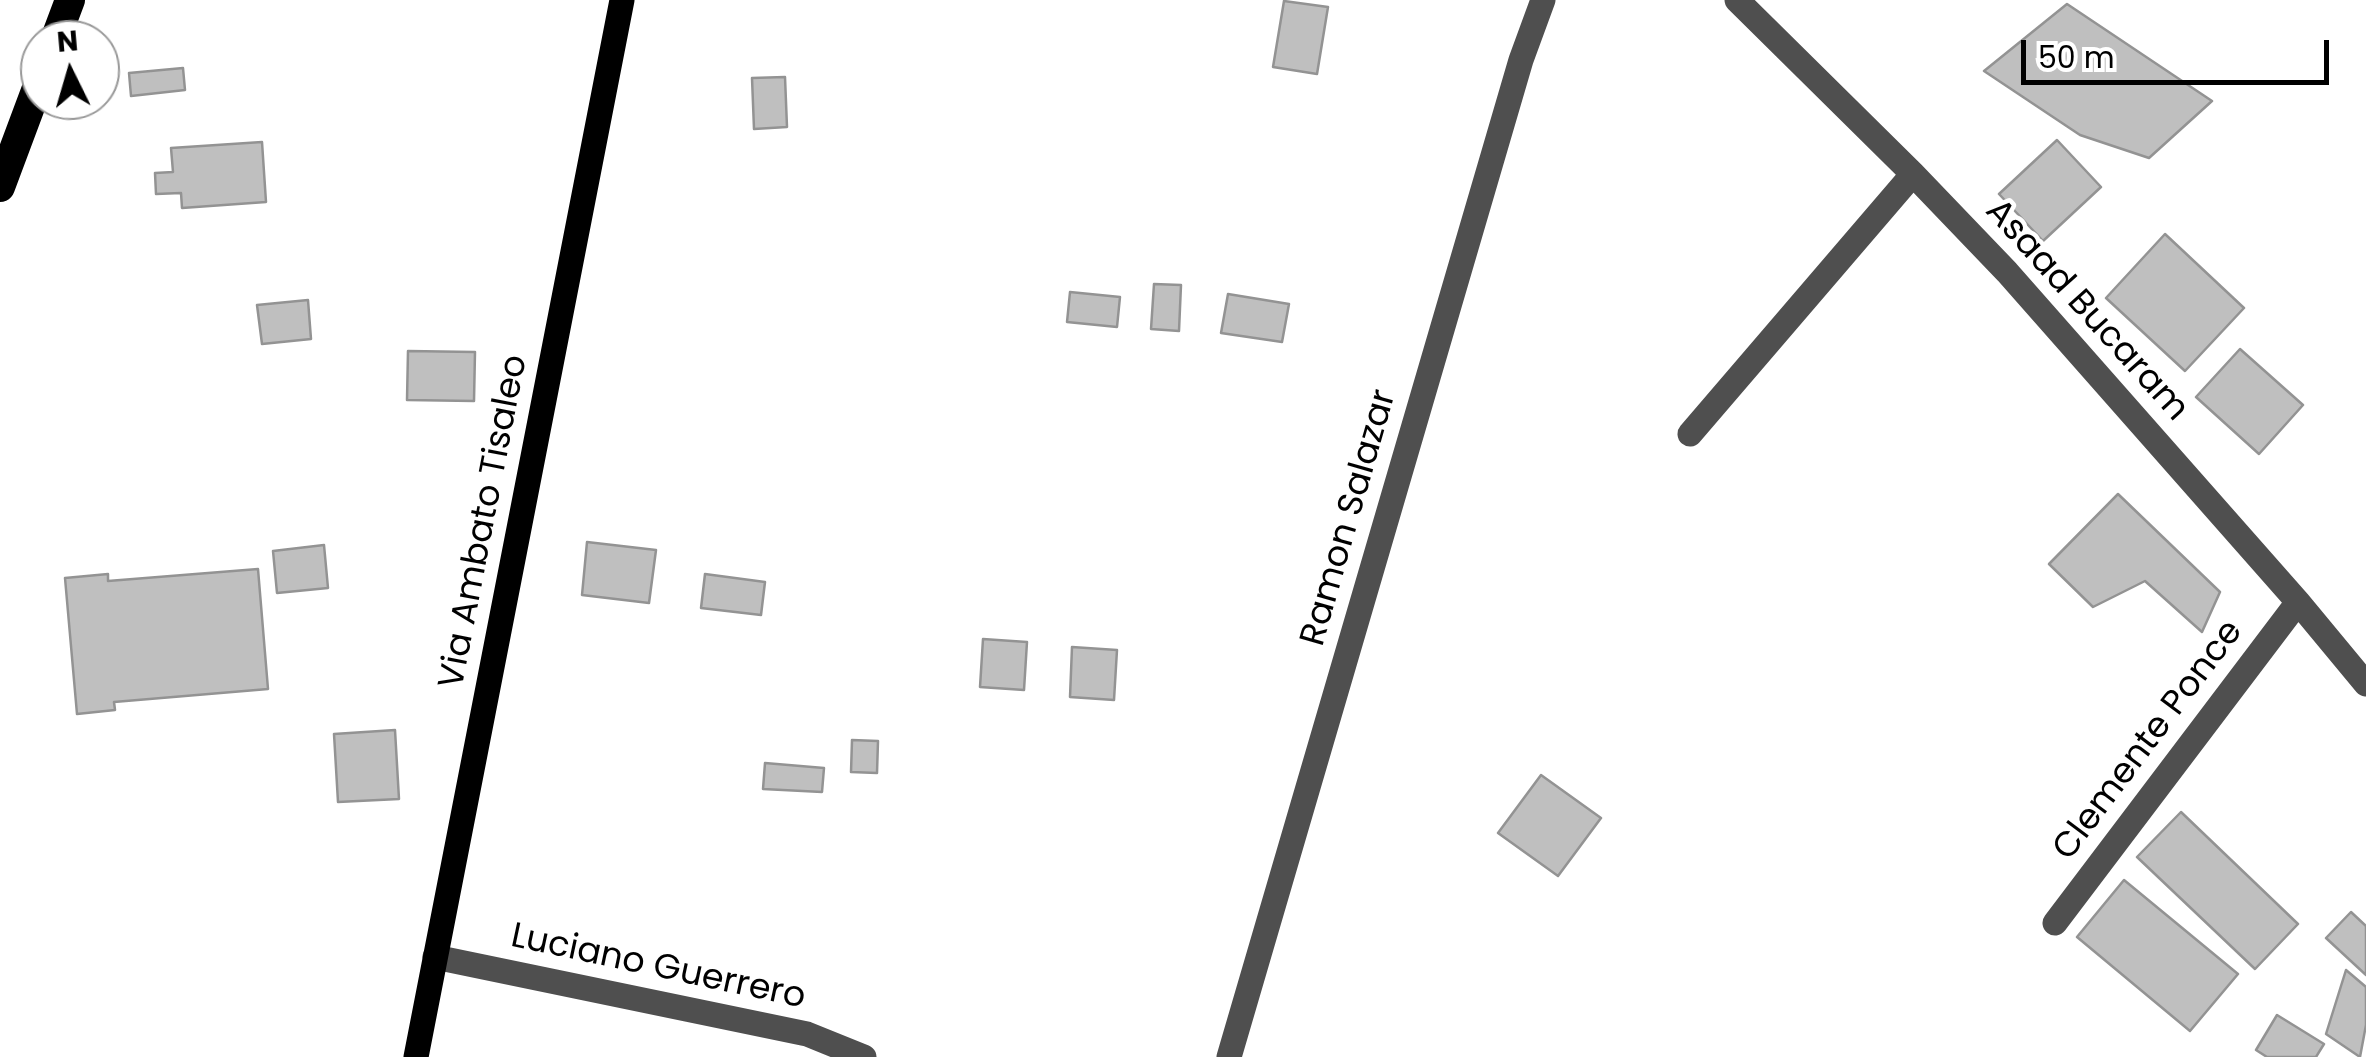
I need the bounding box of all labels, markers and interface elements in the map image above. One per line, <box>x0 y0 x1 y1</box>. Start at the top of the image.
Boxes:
north arrow <box>20 20 120 120</box>
scale bar <box>2026 20 2334 82</box>
text: N <box>55 21 80 62</box>
text: 50 m <box>2038 36 2115 79</box>
street label: Asaad Bucaram <box>1975 192 2197 430</box>
street label: Via Ambato Tisaleo <box>432 352 538 692</box>
street label: Ramon Salazar <box>1293 385 1407 651</box>
street label: Clemente Ponce <box>2045 613 2253 869</box>
street label: Luciano Guerrero <box>507 916 809 1020</box>

